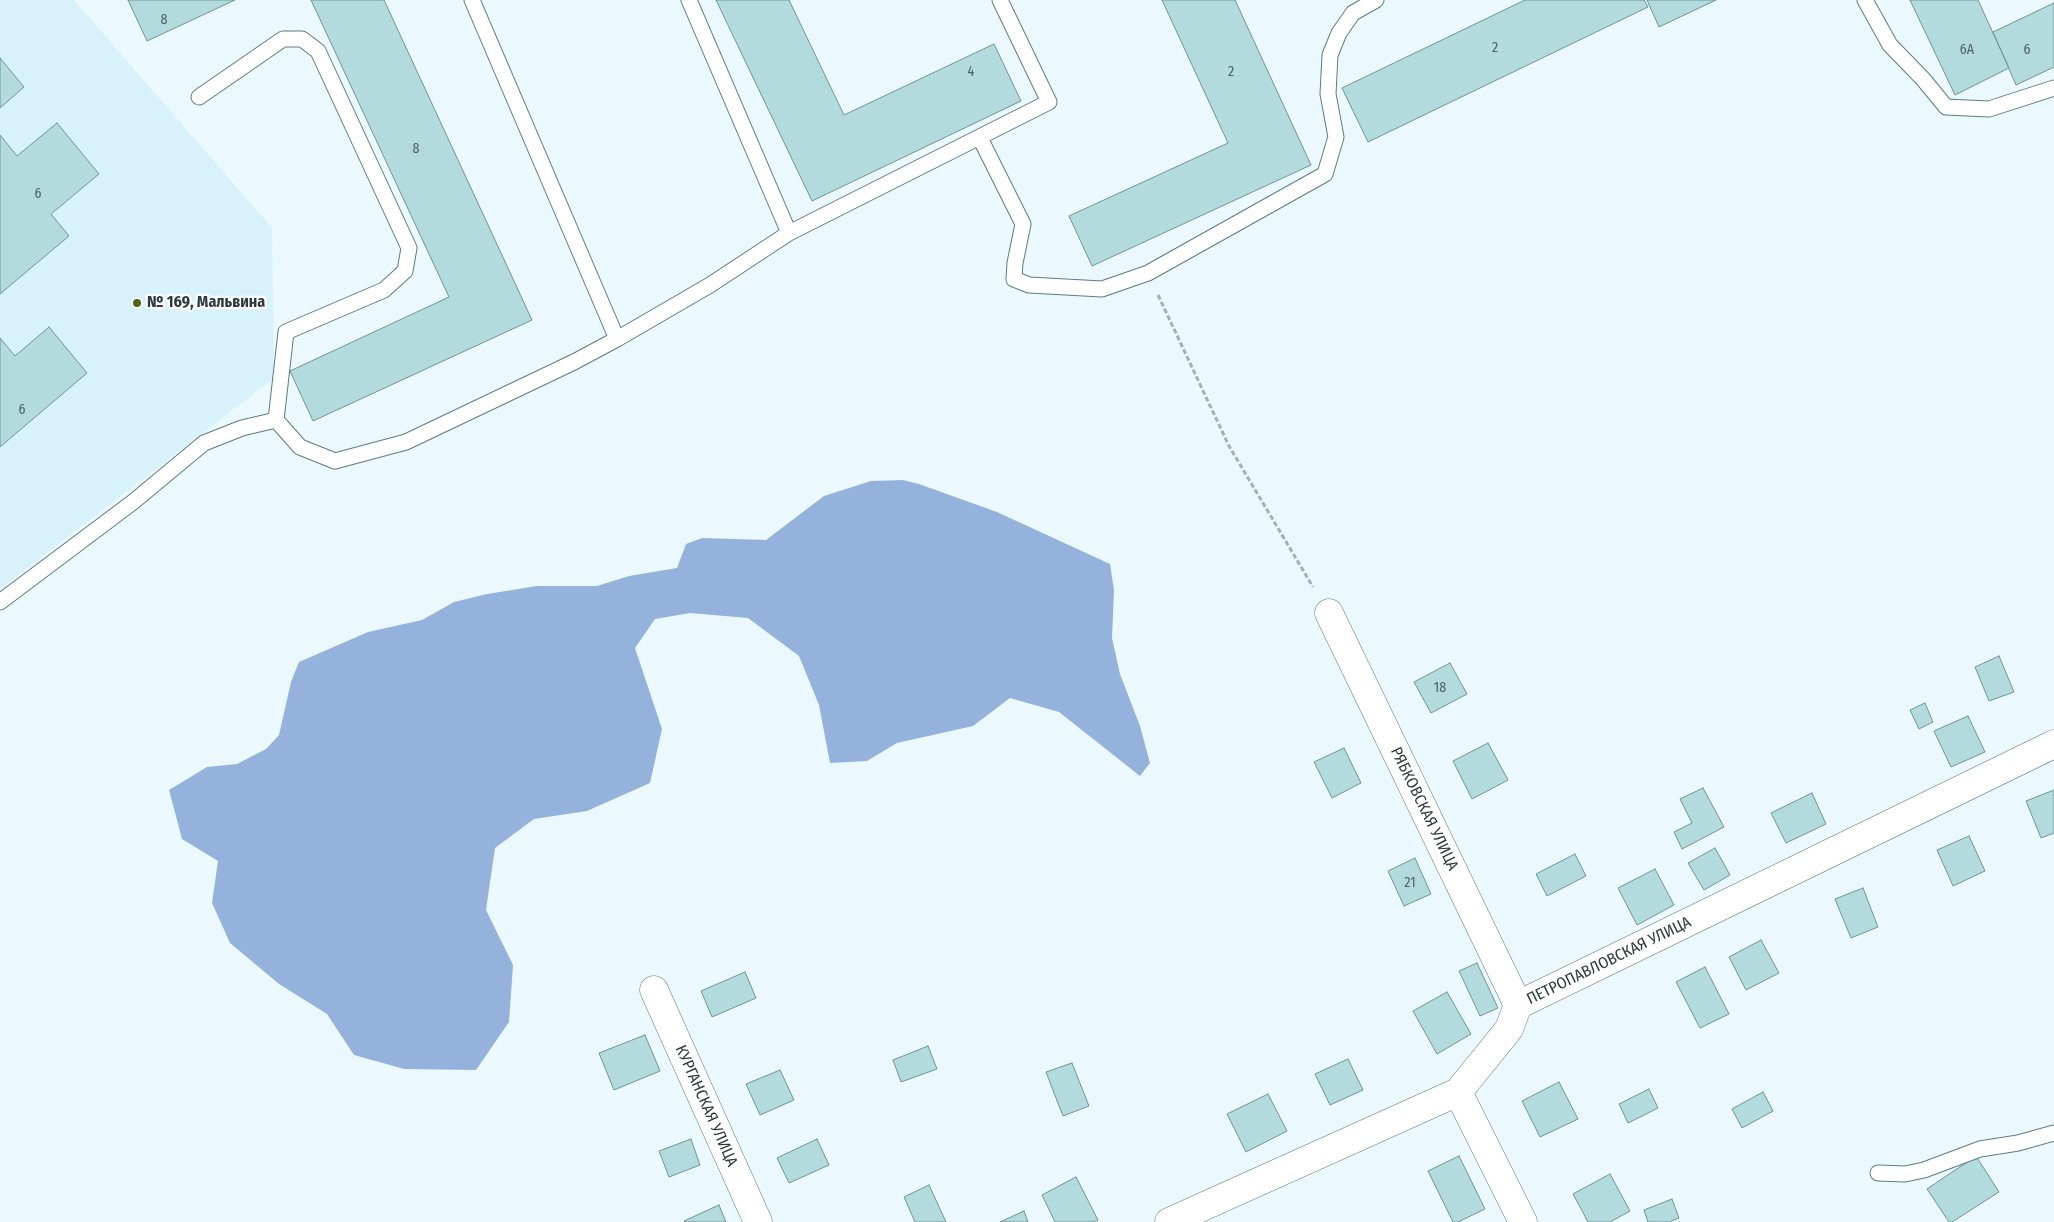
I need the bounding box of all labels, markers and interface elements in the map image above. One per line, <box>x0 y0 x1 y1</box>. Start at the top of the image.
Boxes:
house number: 8 <box>161 12 167 28</box>
house number: 2 <box>1492 40 1498 56</box>
house number: 6А <box>1960 42 1974 58</box>
house number: 6 <box>2024 42 2030 58</box>
house number: 4 <box>968 64 974 80</box>
house number: 2 <box>1228 64 1234 80</box>
house number: 8 <box>413 141 419 157</box>
house number: 6 <box>35 186 41 202</box>
place label: № 169, Мальвина <box>147 293 265 313</box>
marker: № 169, Мальвина <box>131 297 143 309</box>
house number: 6 <box>19 402 25 418</box>
house number: 18 <box>1434 680 1446 696</box>
street label: РЯБКОВСКАЯ УЛИЦА <box>1386 744 1462 874</box>
house number: 21 <box>1404 875 1416 891</box>
street label: ПЕТРОПАВЛОВСКАЯ УЛИЦА <box>1524 913 1694 1009</box>
street label: КУРГАНСКАЯ УЛИЦА <box>671 1042 741 1170</box>

